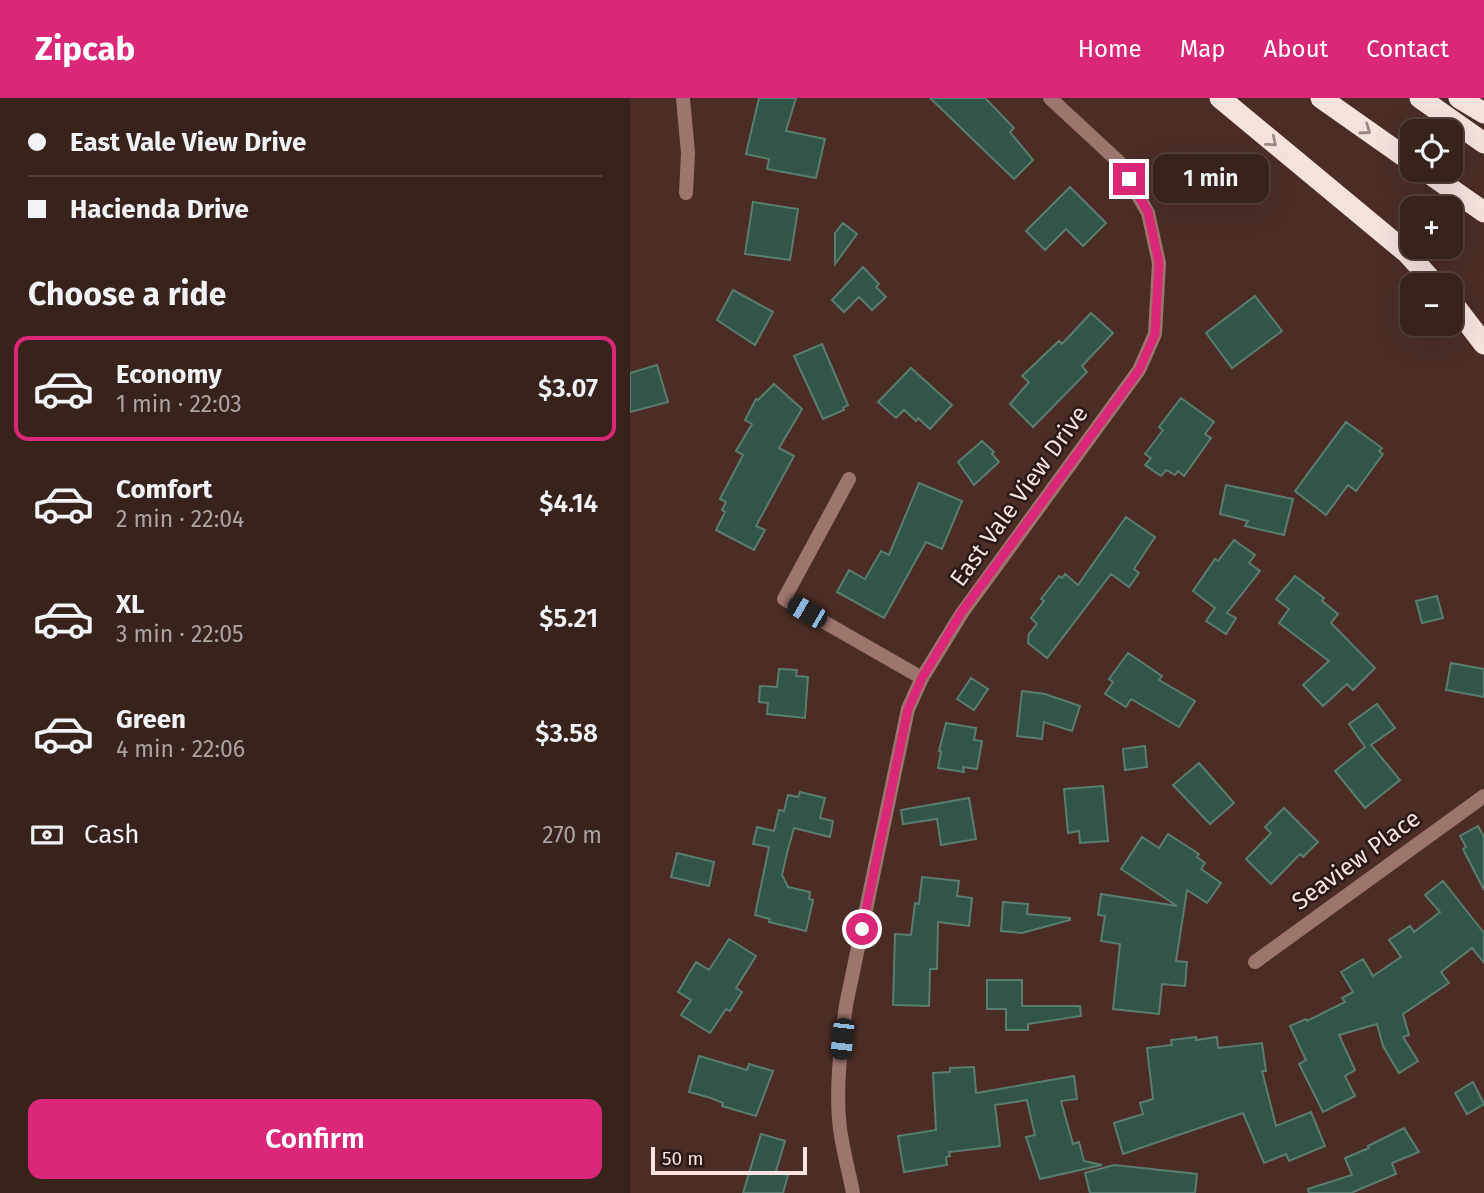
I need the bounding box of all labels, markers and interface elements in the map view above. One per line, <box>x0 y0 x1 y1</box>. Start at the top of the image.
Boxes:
text: Zipcab <box>35 29 135 69</box>
text: Home <box>1078 35 1142 63</box>
text: Map <box>1180 35 1226 63</box>
text: About <box>1264 35 1328 63</box>
text: Contact <box>1366 35 1449 63</box>
map controls <box>1400 119 1463 336</box>
button: locate <box>1400 119 1463 182</box>
one-way arrow <box>1358 122 1371 134</box>
text: East Vale View Drive <box>70 127 306 158</box>
one-way arrow <box>1265 133 1277 146</box>
callout: 1 min <box>1154 154 1269 204</box>
route end <box>1113 163 1145 195</box>
text: 1 min <box>1183 164 1239 192</box>
text: Hacienda Drive <box>70 194 249 225</box>
button: + <box>1400 196 1463 259</box>
button: − <box>1400 273 1463 336</box>
text: Choose a ride <box>28 275 226 313</box>
icon: car <box>32 357 95 420</box>
text: Economy <box>116 359 222 390</box>
text: $3.07 <box>538 373 598 404</box>
text: 1 min · 22:03 <box>116 390 242 418</box>
street label: East Vale View Drive <box>944 400 1094 592</box>
icon: car <box>32 472 95 535</box>
text: Comfort <box>116 474 212 505</box>
text: $4.14 <box>539 488 598 519</box>
text: 2 min · 22:04 <box>116 505 244 533</box>
icon: car <box>32 587 95 650</box>
text: XL <box>116 589 144 620</box>
car <box>784 592 831 632</box>
text: $5.21 <box>539 603 598 634</box>
text: 3 min · 22:05 <box>116 620 244 648</box>
icon: car <box>32 702 95 765</box>
text: Green <box>116 704 186 735</box>
text: $3.58 <box>535 718 598 749</box>
text: 4 min · 22:06 <box>116 735 245 763</box>
street label: Seaview Place <box>1286 804 1426 916</box>
icon: cash <box>28 816 66 854</box>
text: Cash <box>84 819 140 850</box>
text: 270 m <box>542 821 602 849</box>
route start <box>846 913 878 945</box>
car <box>830 1017 855 1061</box>
button: Confirm <box>28 1099 602 1179</box>
scale bar <box>651 1144 807 1176</box>
text: 50 m <box>662 1147 703 1170</box>

